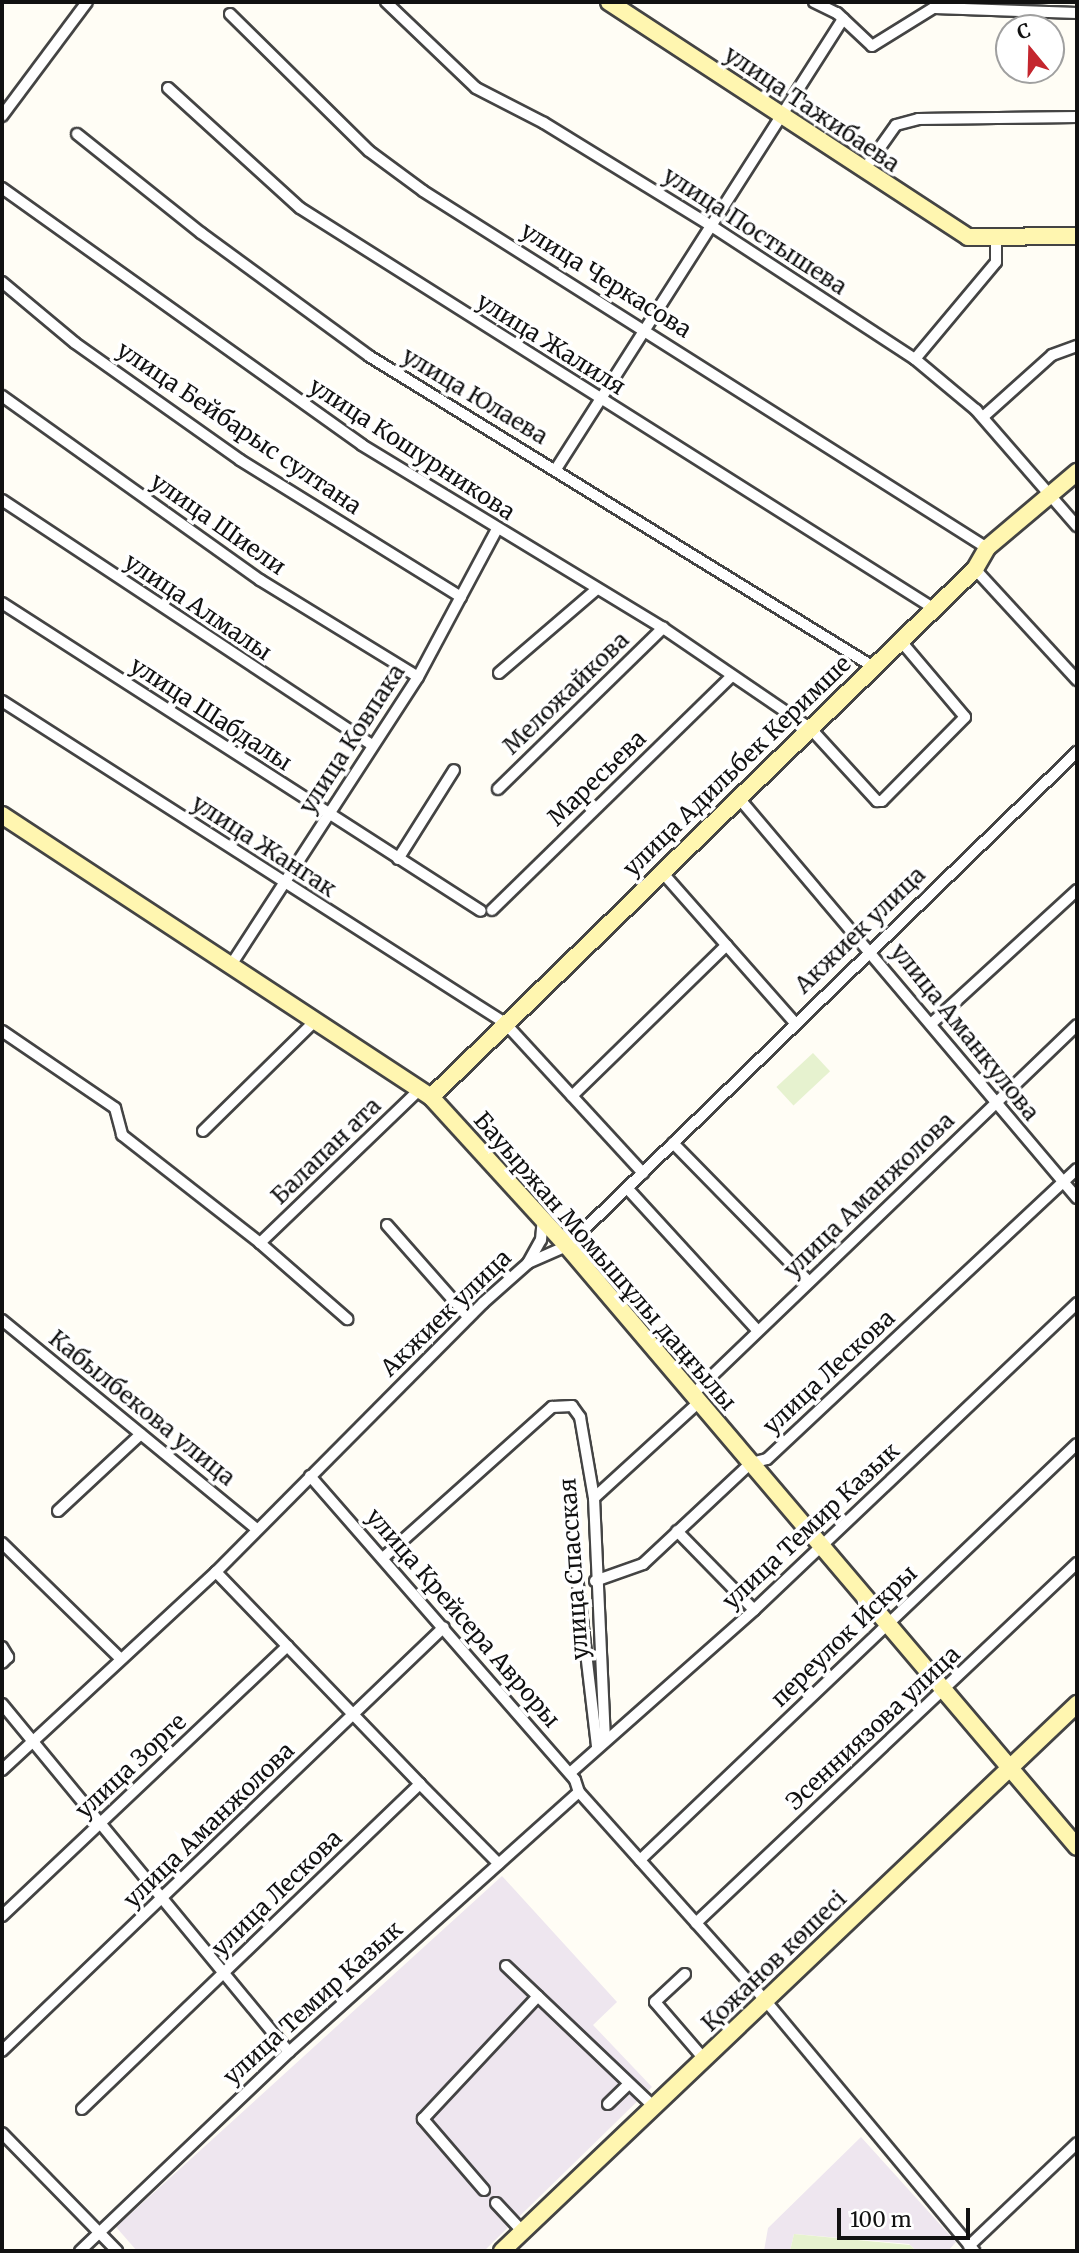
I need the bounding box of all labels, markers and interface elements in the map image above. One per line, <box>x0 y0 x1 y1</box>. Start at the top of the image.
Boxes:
north arrow <box>995 14 1065 84</box>
text: С <box>1014 18 1034 44</box>
street label: улица Тажибаева <box>719 40 905 178</box>
street label: улица Постышева <box>658 161 852 301</box>
street label: улица Черкасова <box>516 216 696 344</box>
street label: улица Жалиля <box>472 287 630 401</box>
street label: улица Бейбарыс султана <box>112 336 366 520</box>
street label: улица Юлаева <box>397 342 553 450</box>
street label: улица Кошурникова <box>304 372 520 526</box>
street label: улица Шиели <box>145 467 291 581</box>
street label: улица Алмалы <box>119 548 277 666</box>
street label: Меложайкова <box>497 626 635 760</box>
street label: улица Адильбек Керимше <box>617 650 857 882</box>
street label: улица Шабдалы <box>125 652 297 776</box>
street label: улица Ковпака <box>293 659 411 819</box>
street label: Маресьева <box>542 725 652 831</box>
street label: улица Жангак <box>187 789 341 903</box>
street label: Акжиек улица <box>789 861 931 999</box>
street label: улица Аманкулова <box>885 938 1045 1126</box>
street label: Балапан ата <box>265 1092 387 1210</box>
street label: Бауыржан Момышұлы даңғылы <box>468 1106 742 1416</box>
street label: улица Аманжолова <box>778 1107 960 1283</box>
street label: Акжиек улица <box>375 1244 517 1382</box>
street label: улица Лескова <box>758 1304 900 1440</box>
street label: Кабылбекова улица <box>43 1325 241 1491</box>
street label: улица Темир Казык <box>717 1437 905 1615</box>
street label: улица Спасская <box>554 1477 594 1661</box>
street label: улица Крейсера Авроры <box>360 1503 566 1733</box>
street label: переулок Искры <box>765 1559 923 1713</box>
street label: Эсенниязова улица <box>780 1640 966 1816</box>
street label: улица Зорге <box>70 1708 192 1824</box>
street label: улица Аманжолова <box>118 1737 300 1913</box>
street label: улица Лескова <box>206 1824 348 1962</box>
street label: Қожанов көшесі <box>696 1885 852 2037</box>
street label: улица Темир Казык <box>218 1915 408 2091</box>
scale bar <box>841 2194 974 2238</box>
text: 100 m <box>850 2206 912 2233</box>

